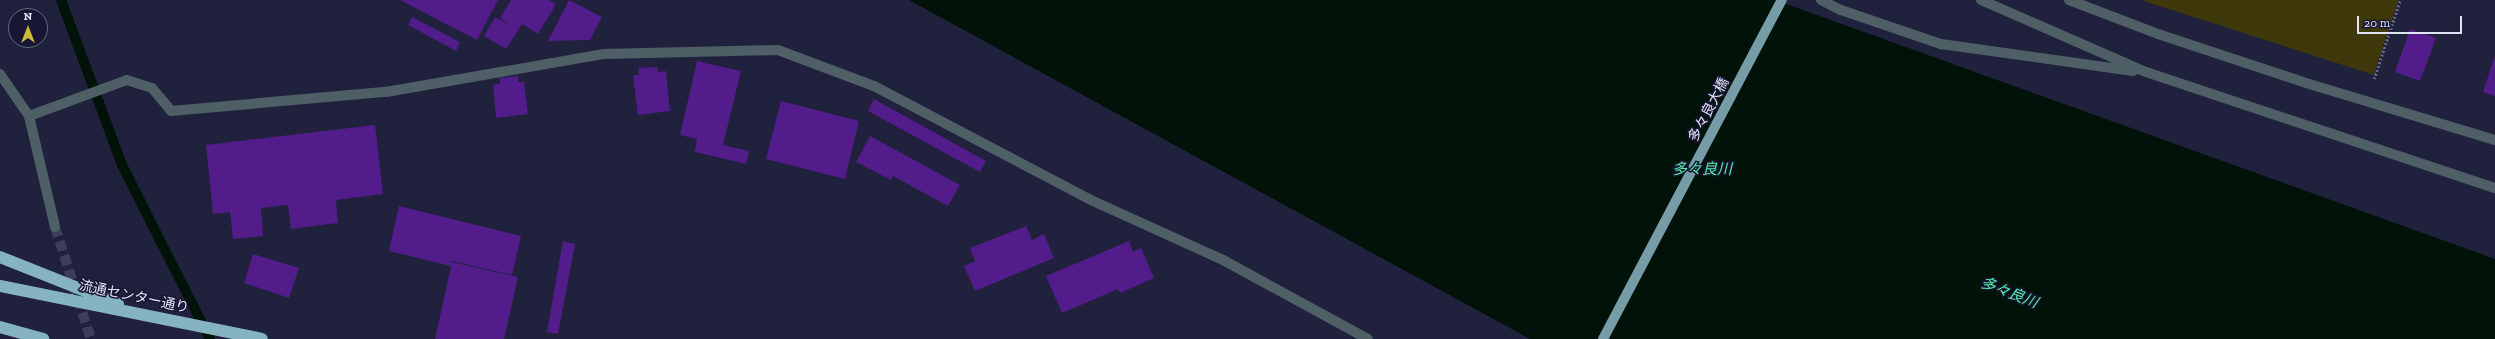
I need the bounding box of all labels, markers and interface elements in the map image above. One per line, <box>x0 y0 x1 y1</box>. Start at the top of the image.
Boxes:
north arrow <box>8 8 48 48</box>
scale bar <box>2359 8 2464 34</box>
text: N <box>24 10 32 23</box>
text: 20 m <box>2364 16 2390 30</box>
street label: 多々良大橋 <box>1685 75 1733 145</box>
water label: 多々良川 <box>1672 161 1732 179</box>
water label: 多々良川 <box>1978 274 2040 312</box>
street label: 流通センター通り <box>77 277 191 317</box>

